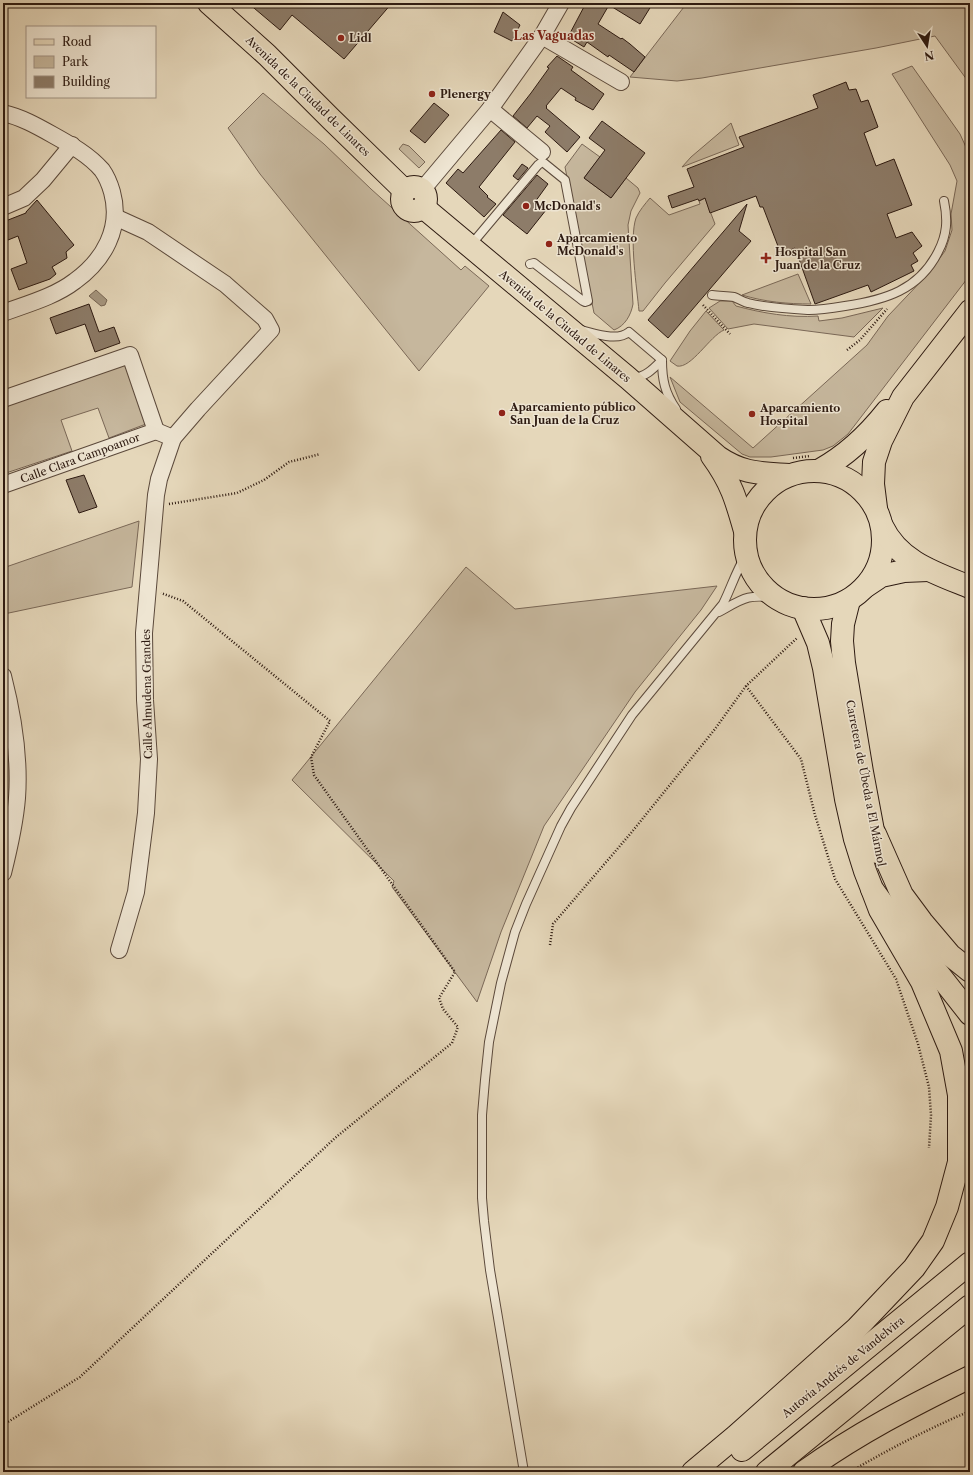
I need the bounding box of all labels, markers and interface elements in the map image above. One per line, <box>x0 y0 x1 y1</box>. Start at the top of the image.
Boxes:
legend <box>26 26 156 98</box>
north arrow <box>907 26 947 66</box>
district label: Las Vaguadas <box>514 28 595 43</box>
place label: Lidl <box>349 31 372 45</box>
street label: Avenida de la Ciudad de Linares <box>242 32 373 159</box>
marker: Lidl <box>336 33 346 43</box>
text: Road <box>62 34 92 49</box>
text: N <box>923 48 935 64</box>
text: Park <box>62 54 89 69</box>
text: Building <box>62 74 110 89</box>
place label: Plenergy <box>440 87 491 101</box>
marker: Plenergy <box>427 89 437 99</box>
place label: McDonald's <box>534 199 601 213</box>
marker: McDonald's <box>521 201 531 211</box>
place label: Aparcamiento McDonald's <box>556 231 637 258</box>
marker: Aparcamiento McDonald's <box>544 239 554 249</box>
place label: Hospital San Juan de la Cruz <box>773 245 860 272</box>
marker: Hospital San Juan de la Cruz <box>760 252 772 264</box>
street label: Avenida de la Ciudad de Linares <box>496 266 634 385</box>
place label: Aparcamiento público San Juan de la Cruz <box>509 400 636 427</box>
place label: Aparcamiento Hospital <box>759 401 840 428</box>
marker: Aparcamiento público San Juan de la Cruz <box>497 408 507 418</box>
marker: Aparcamiento Hospital <box>747 409 757 419</box>
street label: Calle Clara Campoamor <box>18 430 142 486</box>
street label: Calle Almudena Grandes <box>139 629 155 759</box>
street label: Carretera de Úbeda a El Mármol <box>843 699 889 868</box>
street label: Autovía Andrés de Vandelvira <box>778 1313 907 1421</box>

